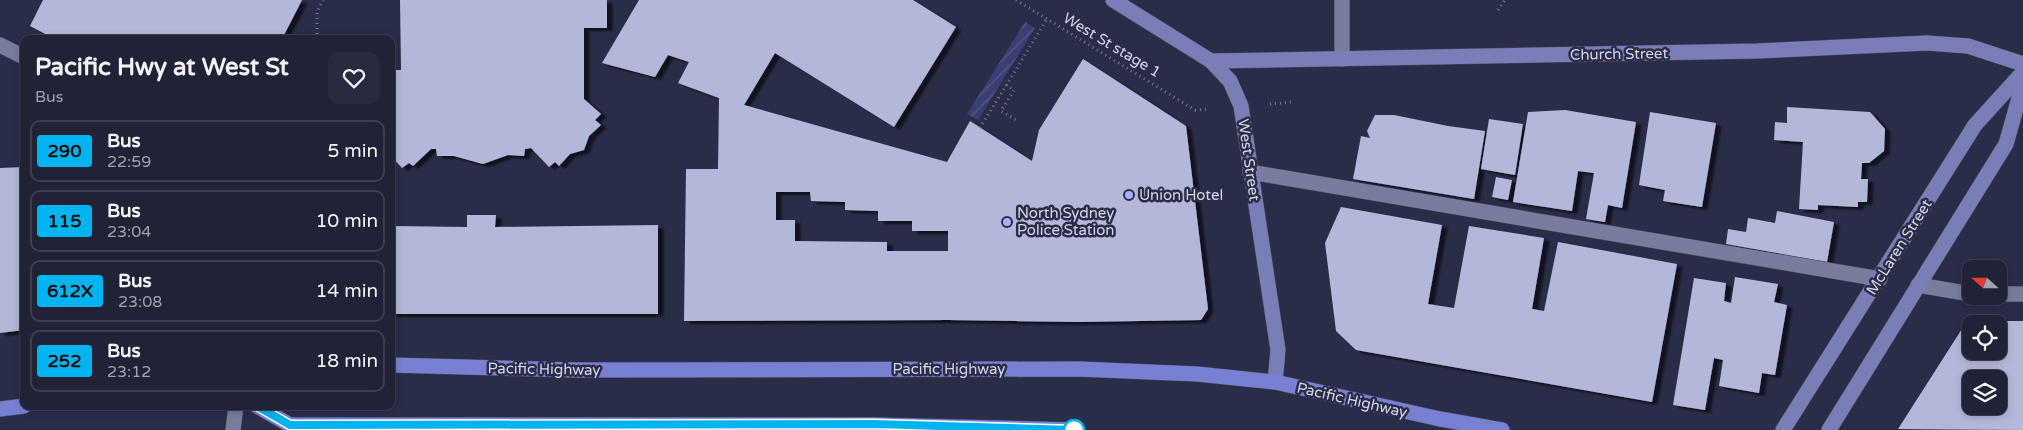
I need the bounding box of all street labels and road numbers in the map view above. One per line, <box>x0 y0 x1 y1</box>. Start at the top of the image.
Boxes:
street label: West St stage 1 <box>1060 9 1164 81</box>
street label: Church Street <box>1570 44 1668 64</box>
street label: West Street <box>1234 118 1264 202</box>
street label: McLaren Street <box>1862 196 1936 298</box>
street label: Pacific Highway <box>487 359 601 379</box>
street label: Pacific Highway <box>893 360 1005 378</box>
street label: Pacific Highway <box>1295 379 1409 421</box>

